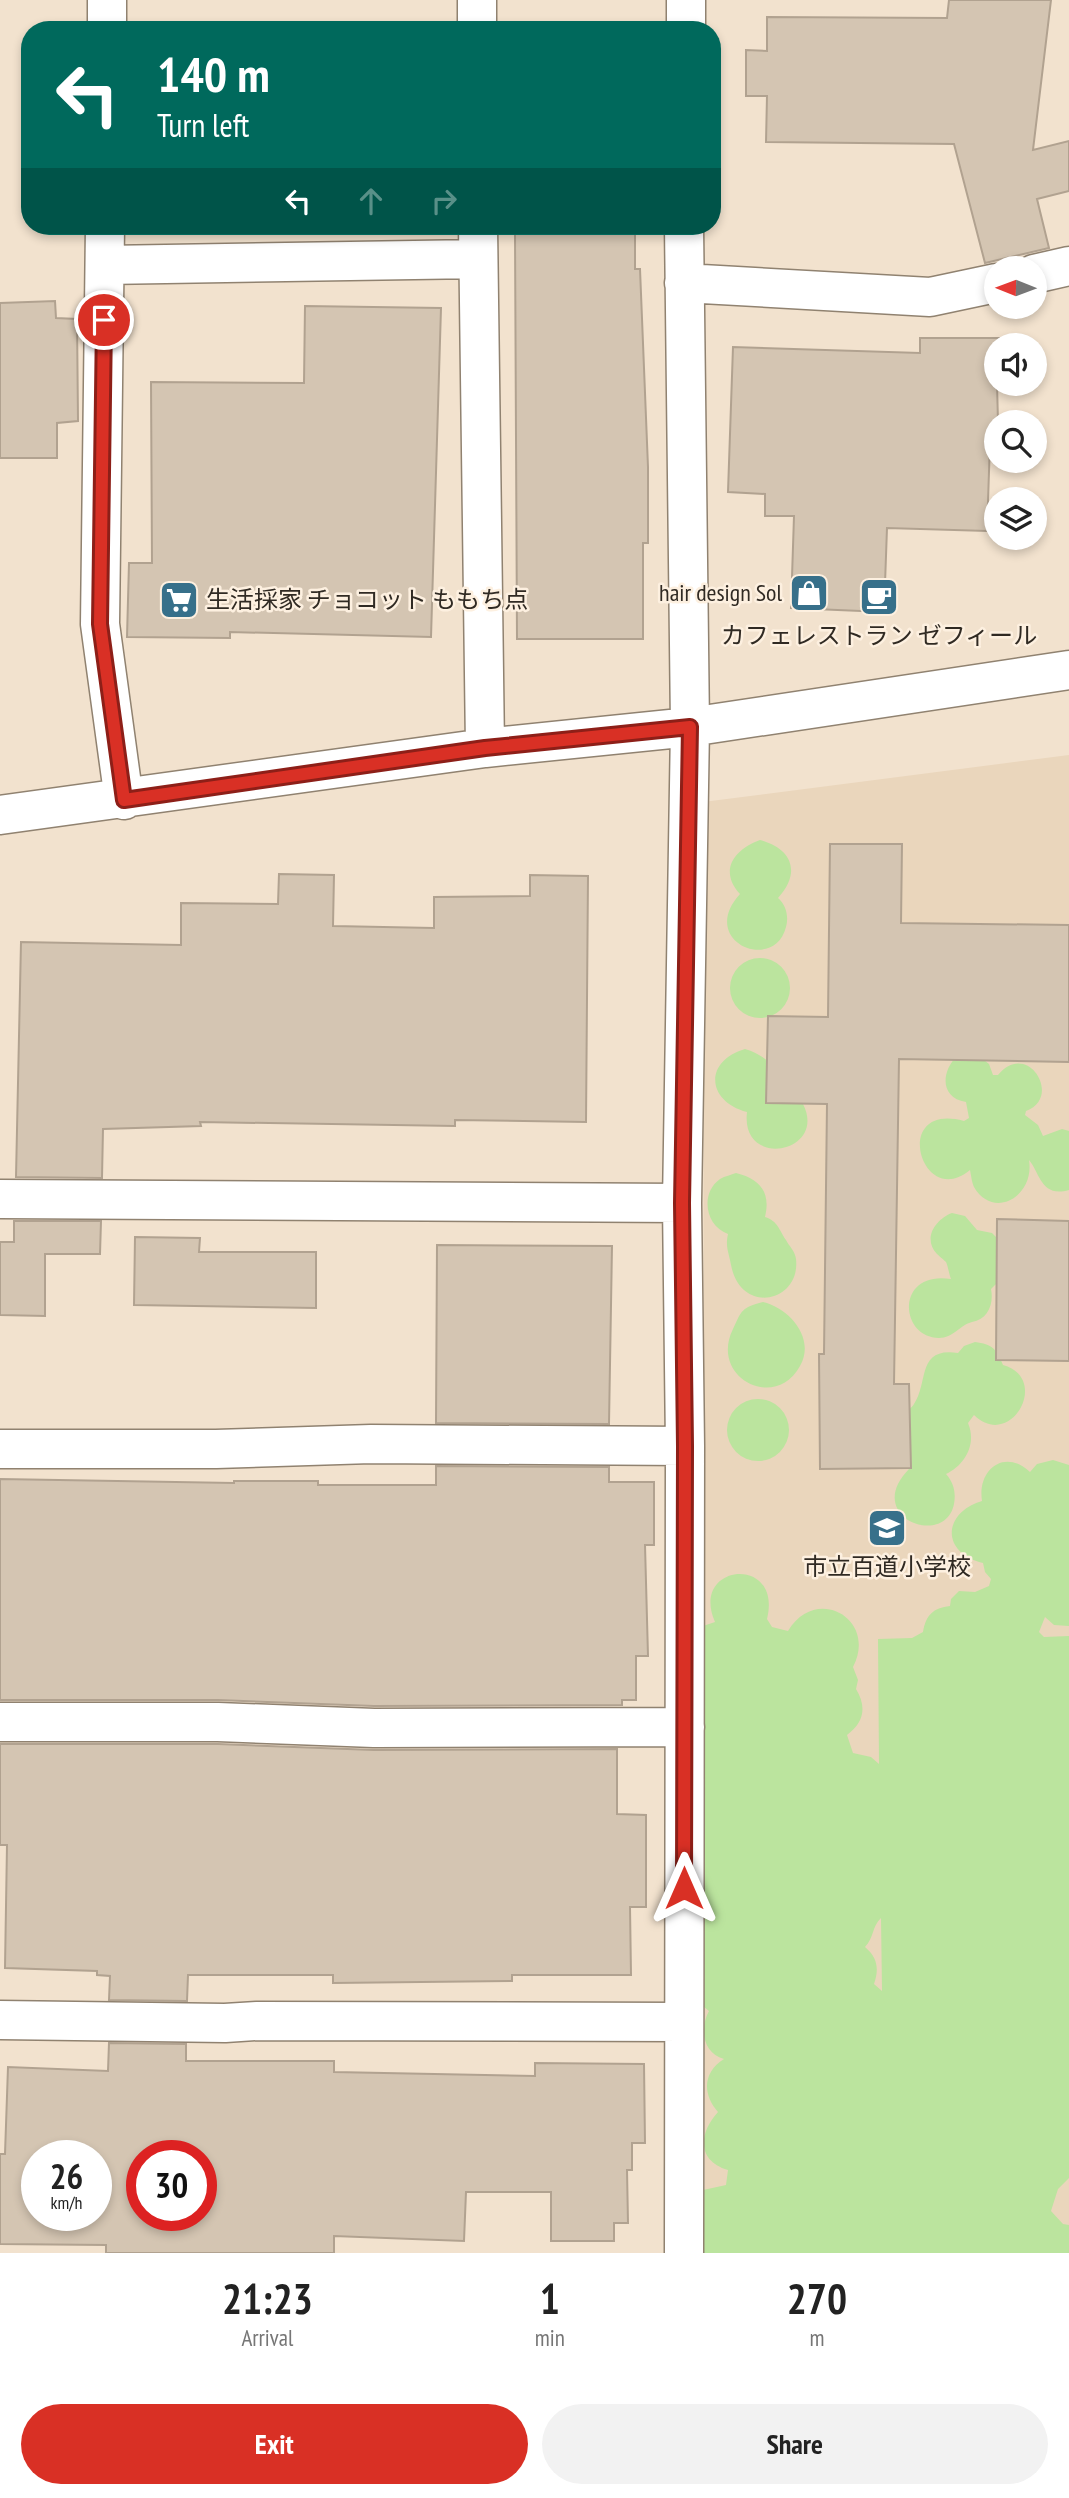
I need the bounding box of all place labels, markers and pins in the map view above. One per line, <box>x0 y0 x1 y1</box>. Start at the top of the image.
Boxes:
pin <box>74 290 134 350</box>
shop icon: hair design Sol <box>788 572 830 614</box>
cafe icon: カフェレストラン ゼフィール <box>858 576 900 618</box>
place label: hair design Sol <box>659 577 782 608</box>
supermarket icon: 生活採家 チョコット ももち点 <box>158 579 200 621</box>
place label: 生活採家 チョコット ももち点 <box>206 584 528 615</box>
place label: カフェレストラン ゼフィール <box>721 620 1037 651</box>
school or university icon: 市立百道小学校 <box>866 1507 908 1549</box>
place label: 市立百道小学校 <box>803 1551 971 1582</box>

